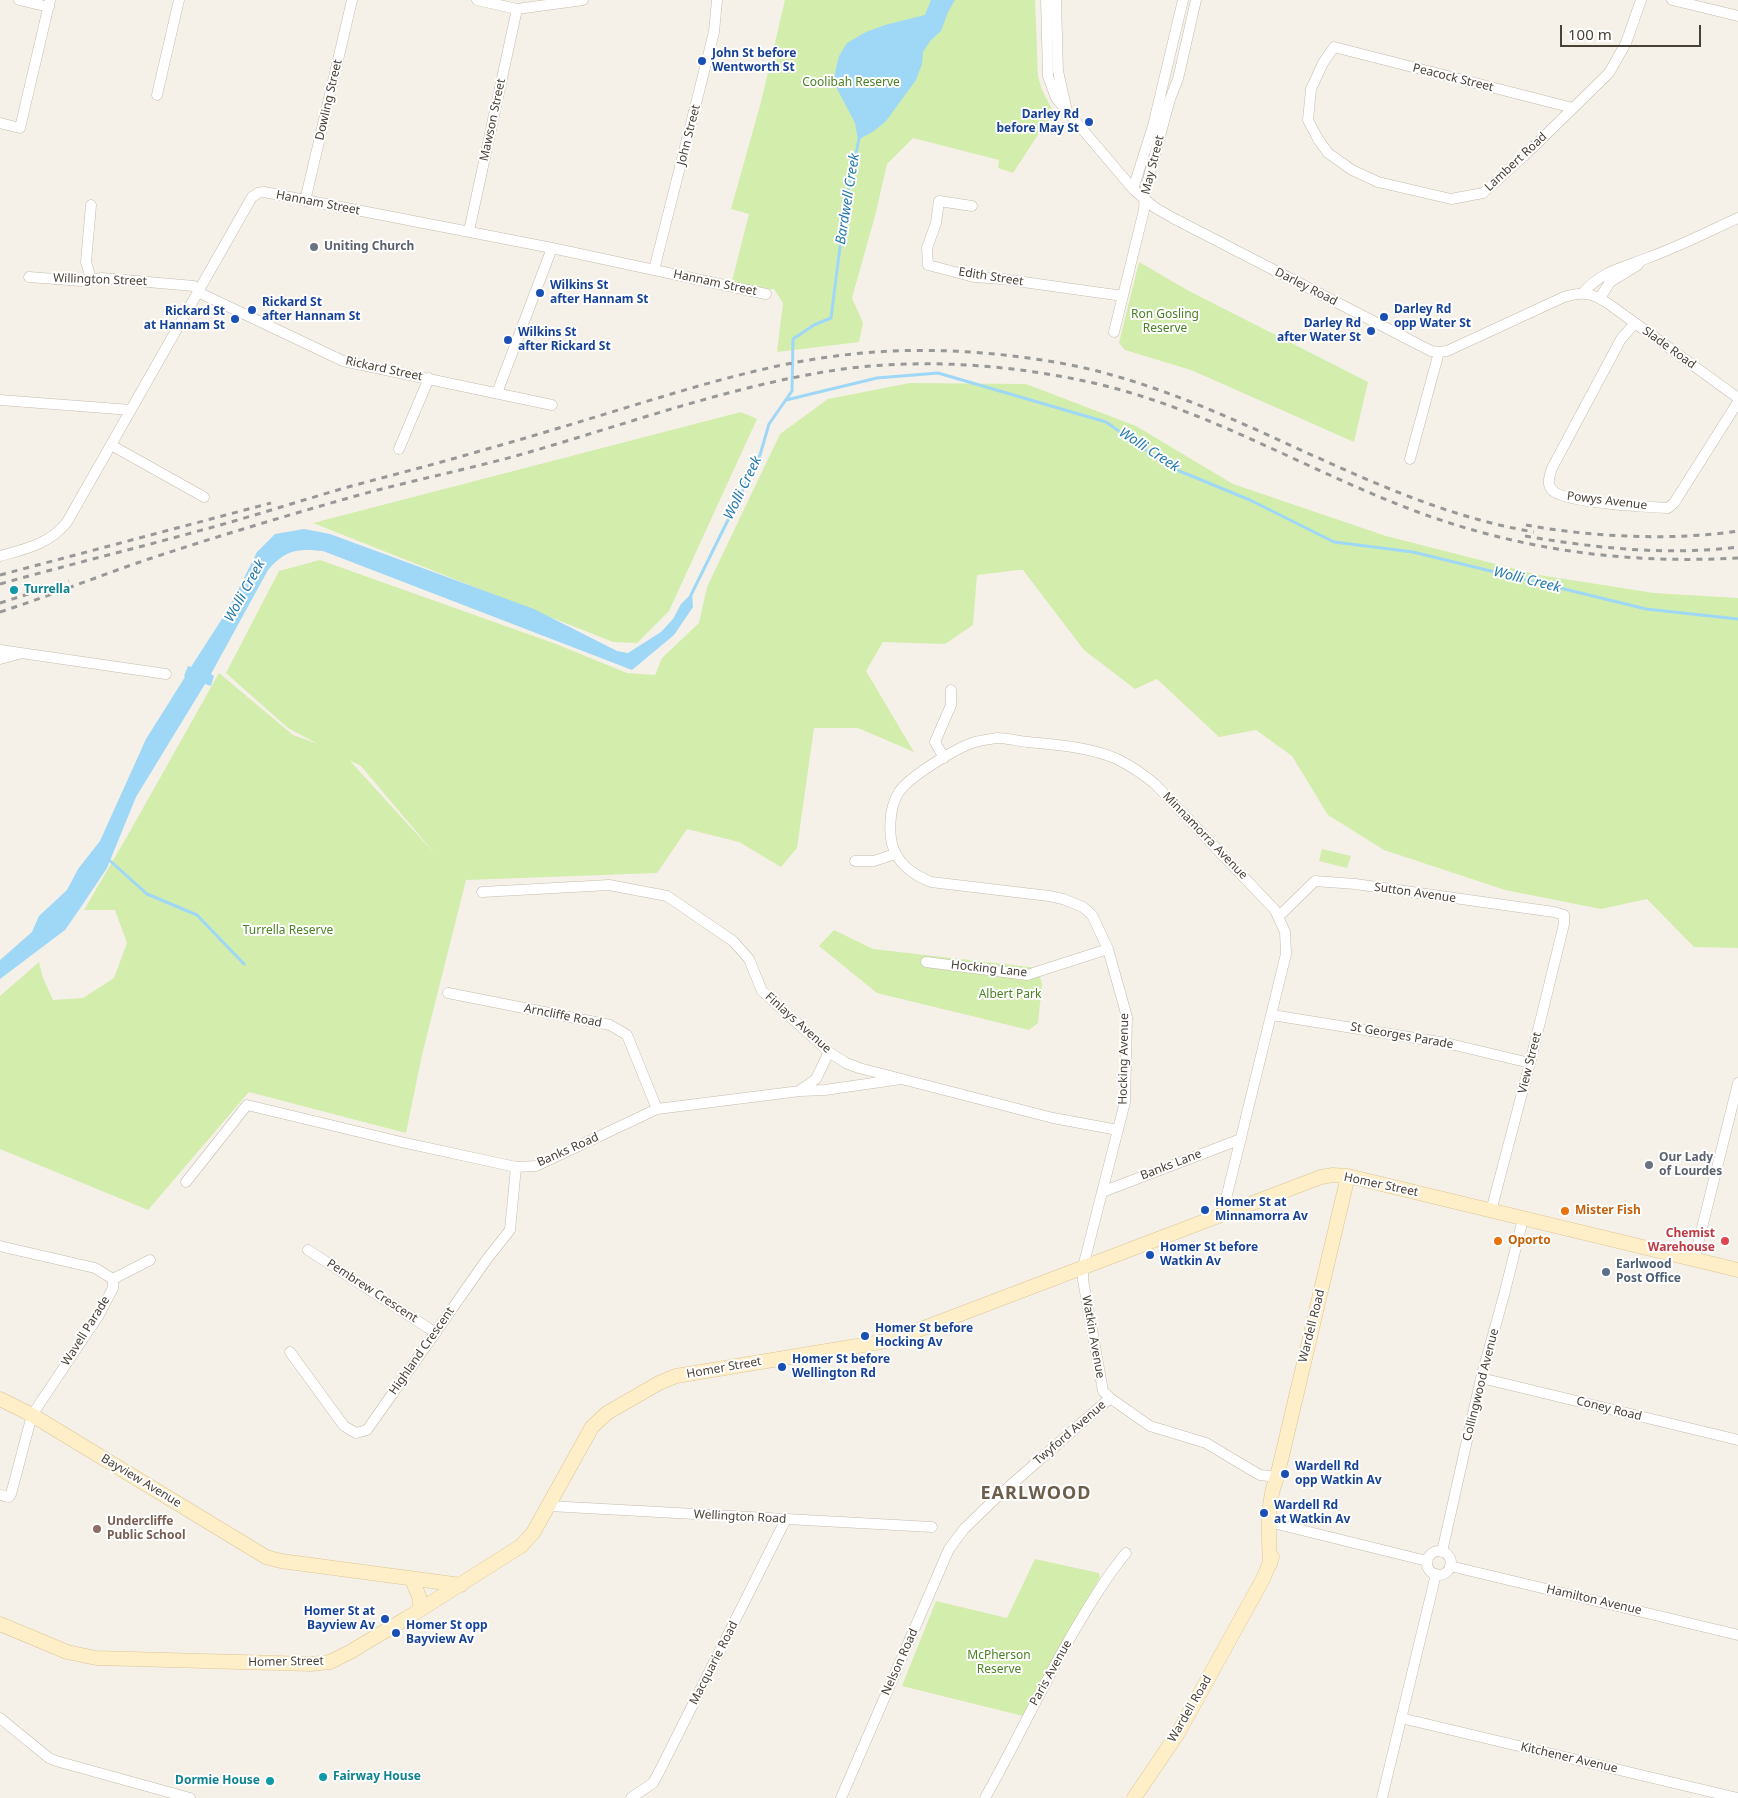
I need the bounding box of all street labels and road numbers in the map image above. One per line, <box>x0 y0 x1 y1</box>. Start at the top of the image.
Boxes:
street label: Dowling Street <box>313 58 345 142</box>
street label: Peacock Street <box>1411 61 1495 95</box>
street label: Mawson Street <box>477 77 509 163</box>
street label: John Street <box>675 103 703 167</box>
street label: Lambert Road <box>1482 130 1550 194</box>
street label: May Street <box>1139 134 1167 196</box>
street label: Hannam Street <box>275 188 361 218</box>
street label: Edith Street <box>958 265 1024 289</box>
street label: Darley Road <box>1272 265 1340 309</box>
street label: Hannam Street <box>672 267 758 299</box>
street label: Willington Street <box>53 271 147 289</box>
street label: Slade Road <box>1639 324 1699 372</box>
street label: Rickard Street <box>344 354 424 384</box>
street label: Powys Avenue <box>1566 489 1648 513</box>
street label: Minnamorra Avenue <box>1160 789 1250 883</box>
street label: Sutton Avenue <box>1373 880 1457 906</box>
street label: Hocking Lane <box>950 958 1028 980</box>
street label: Finlays Avenue <box>762 990 834 1056</box>
street label: Arncliffe Road <box>523 1001 603 1031</box>
street label: Hocking Avenue <box>1116 1013 1132 1105</box>
street label: St Georges Parade <box>1349 1020 1455 1052</box>
street label: View Street <box>1515 1031 1545 1095</box>
street label: Banks Road <box>535 1130 601 1170</box>
street label: Banks Lane <box>1138 1147 1204 1183</box>
street label: Homer Street <box>1342 1170 1420 1200</box>
street label: Pembrew Crescent <box>324 1256 420 1326</box>
street label: Wardell Road <box>1296 1288 1328 1364</box>
street label: Wavell Parade <box>59 1294 113 1368</box>
street label: Watkin Avenue <box>1079 1294 1107 1380</box>
street label: Highland Crescent <box>386 1304 458 1398</box>
street label: Collingwood Avenue <box>1460 1327 1502 1443</box>
street label: Homer Street <box>685 1354 763 1382</box>
street label: Coney Road <box>1575 1394 1643 1424</box>
street label: Twyford Avenue <box>1031 1398 1109 1468</box>
street label: Bayview Avenue <box>98 1451 184 1511</box>
street label: Wellington Road <box>693 1507 787 1527</box>
street label: Hamilton Avenue <box>1545 1582 1643 1618</box>
street label: Macquarie Road <box>687 1619 741 1707</box>
street label: Nelson Road <box>879 1626 921 1698</box>
street label: Paris Avenue <box>1027 1638 1075 1708</box>
street label: Homer Street <box>248 1654 324 1670</box>
street label: Wardell Road <box>1165 1673 1215 1745</box>
street label: Kitchener Avenue <box>1519 1740 1619 1776</box>

